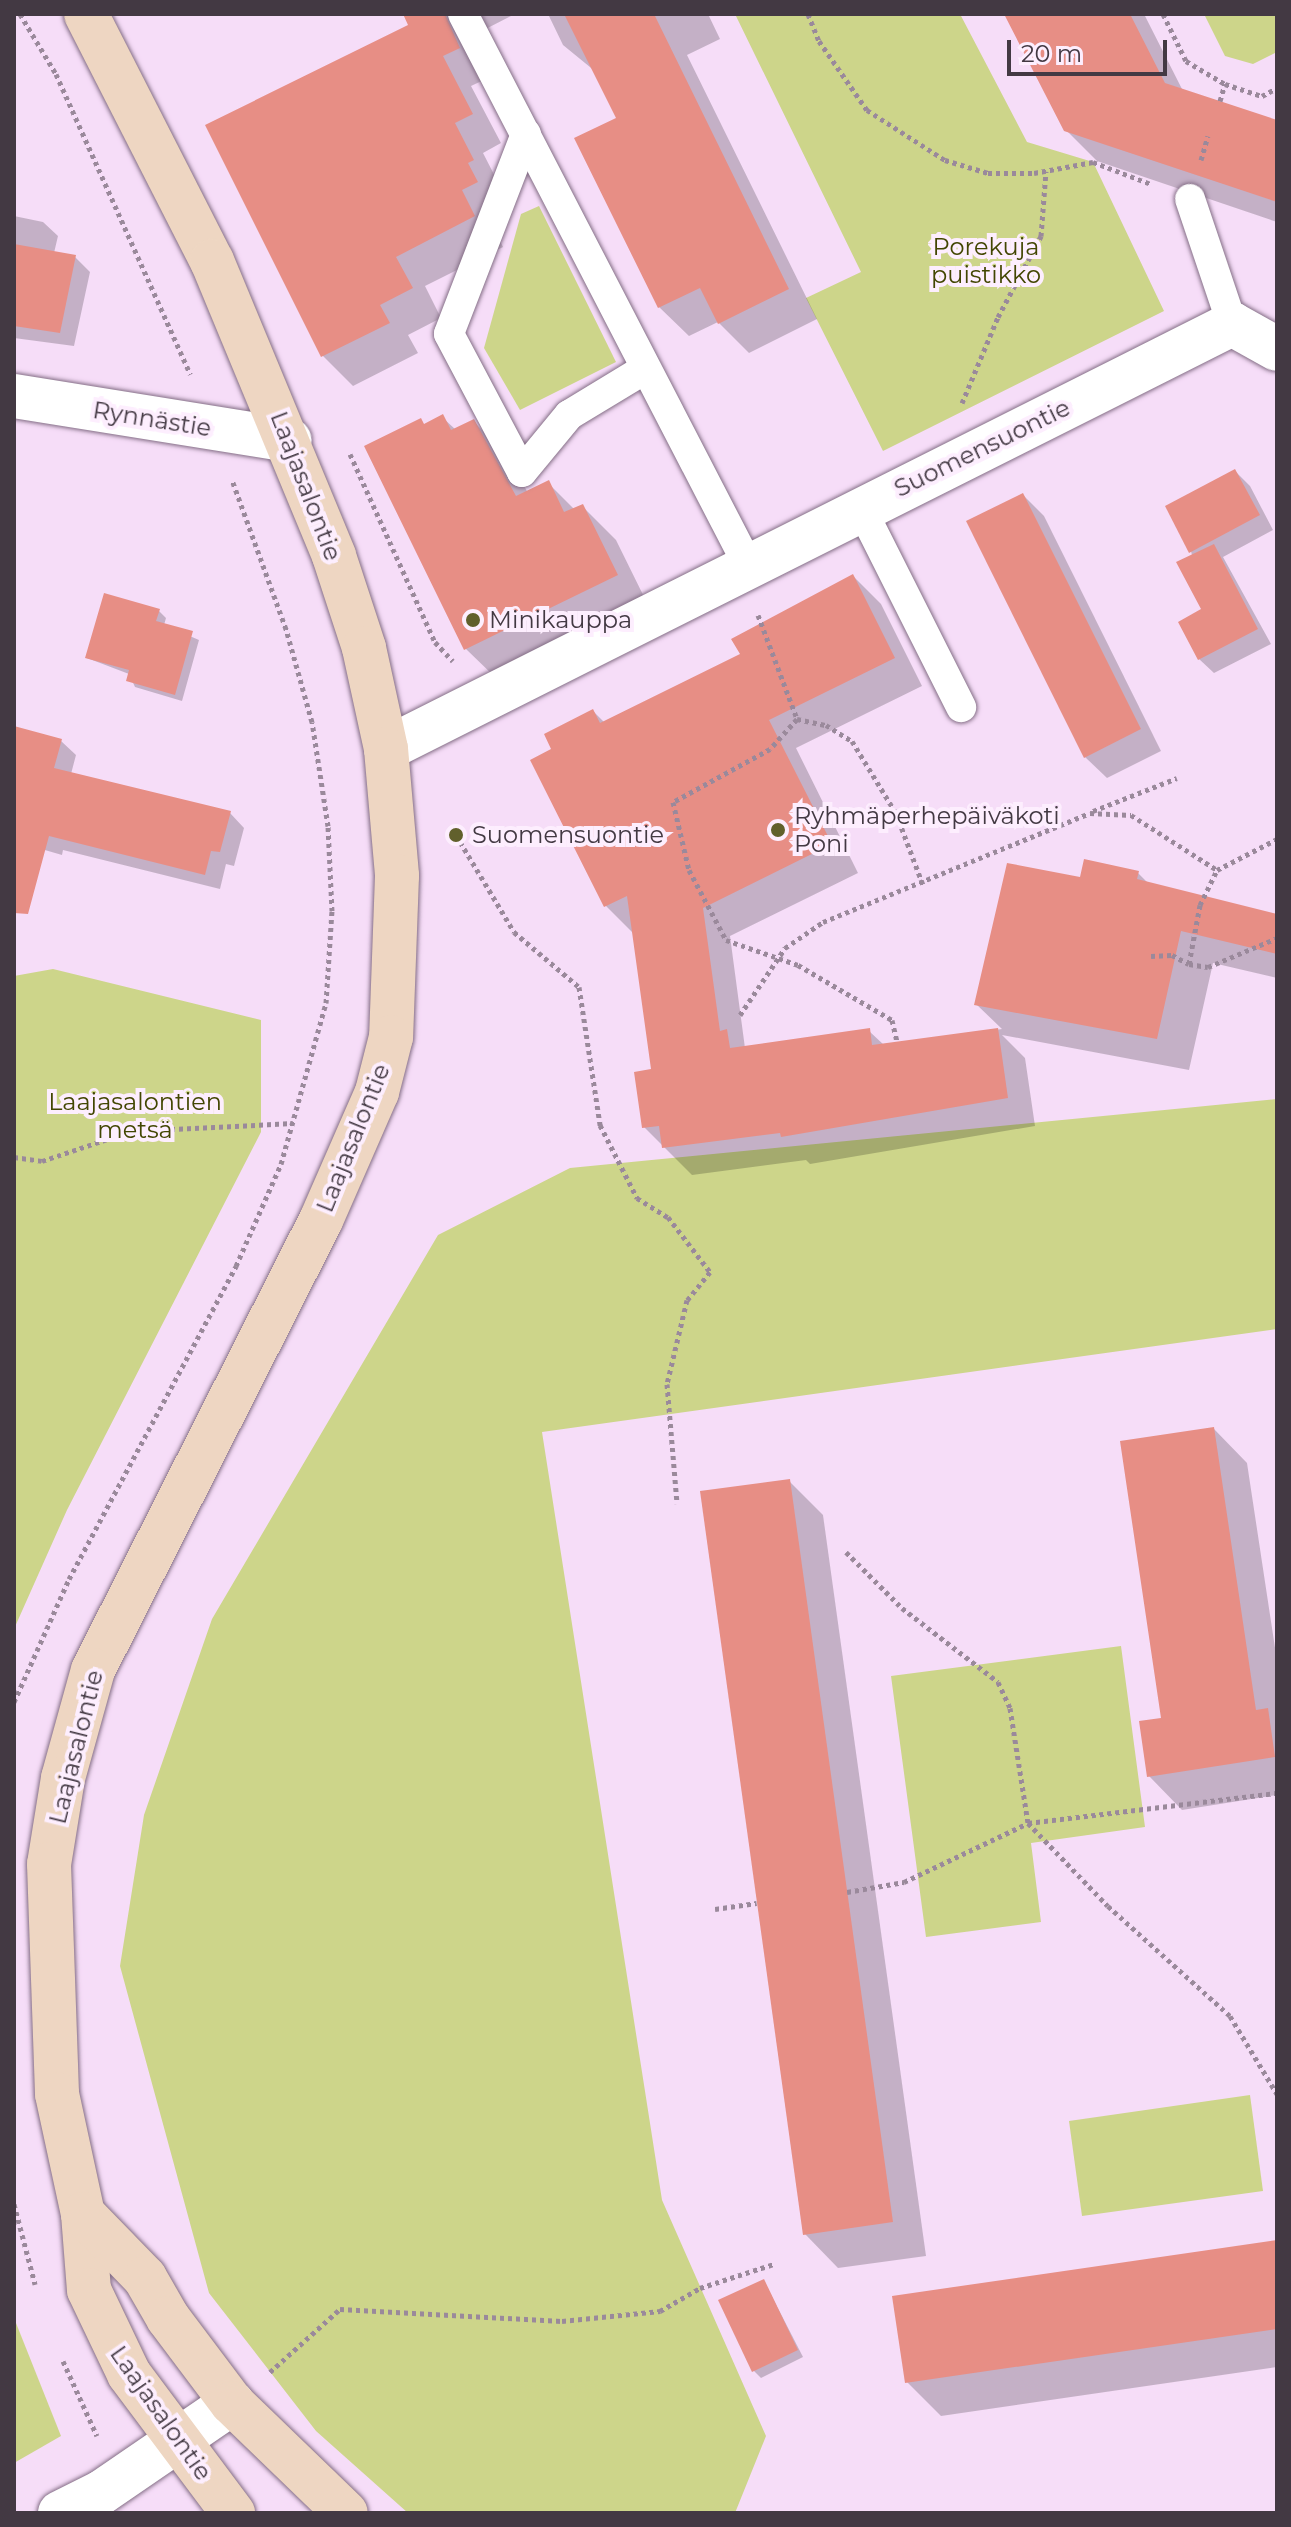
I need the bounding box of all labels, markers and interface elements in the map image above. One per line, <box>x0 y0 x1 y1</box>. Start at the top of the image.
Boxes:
scale bar <box>1011 24 1171 74</box>
text: 20 m <box>1021 39 1082 68</box>
park label: Porekuja puistikko <box>931 233 1041 289</box>
street label: Suomensuontie <box>889 393 1075 503</box>
street label: Rynnästie <box>91 395 213 443</box>
street label: Laajasalontie <box>264 407 348 565</box>
place label: Minikauppa <box>489 606 632 634</box>
marker: Minikauppa <box>464 611 482 629</box>
place label: Ryhmäperhepäiväkoti Poni <box>794 802 1060 858</box>
place label: Suomensuontie <box>472 821 664 849</box>
marker: Ryhmäperhepäiväkoti Poni <box>769 821 787 839</box>
marker: Suomensuontie <box>447 826 465 844</box>
street label: Laajasalontie <box>310 1060 396 1216</box>
park label: Laajasalontien metsä <box>48 1088 222 1144</box>
street label: Laajasalontie <box>43 1667 109 1827</box>
street label: Laajasalontie <box>104 2340 218 2486</box>

